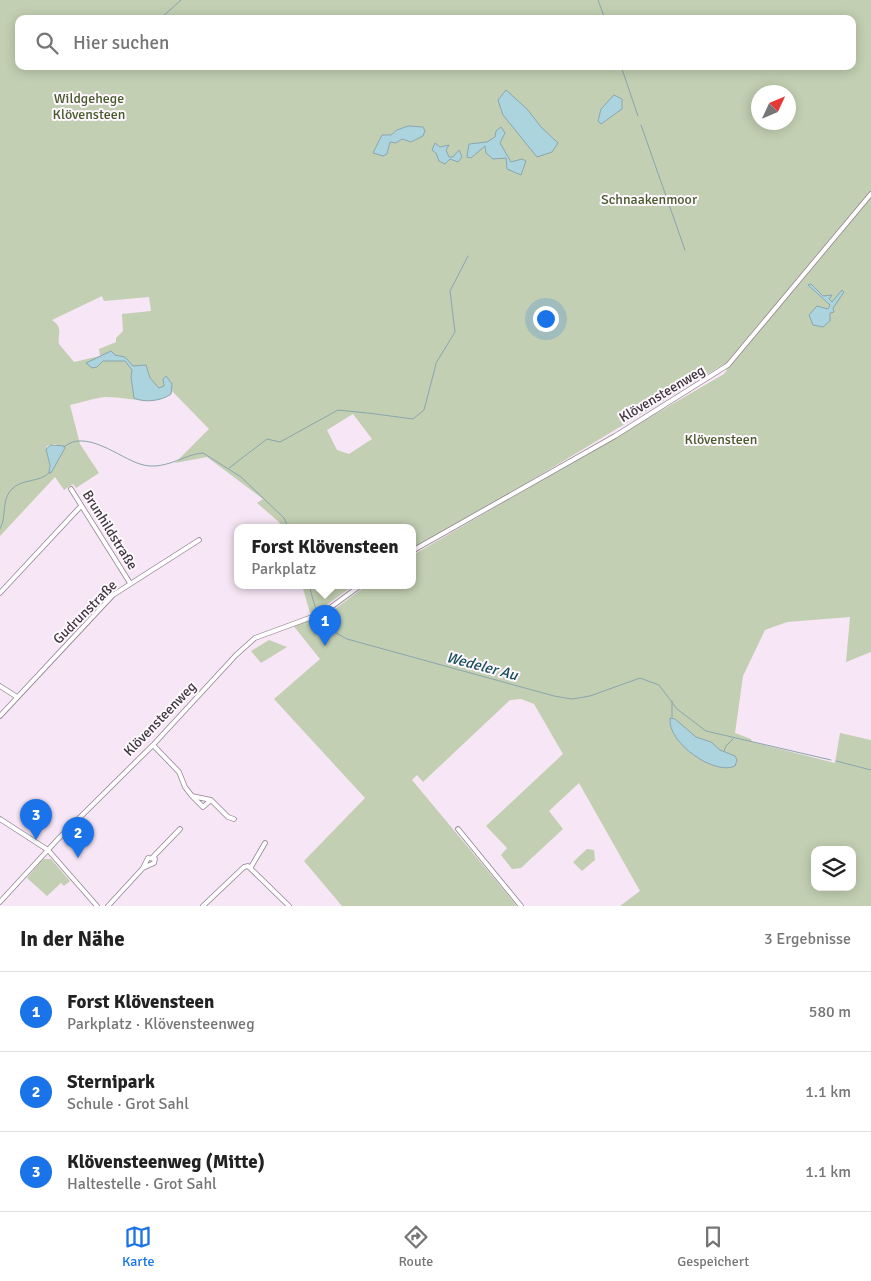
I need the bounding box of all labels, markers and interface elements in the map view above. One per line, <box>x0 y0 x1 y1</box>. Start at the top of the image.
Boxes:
search box <box>15 15 856 70</box>
icon: search <box>33 29 61 57</box>
text: Hier suchen <box>73 31 169 55</box>
north arrow <box>751 85 796 130</box>
park label: Wildgehege Klövensteen <box>53 90 125 123</box>
park label: Schnaakenmoor <box>601 191 698 208</box>
your location <box>533 306 559 332</box>
street label: Klövensteenweg <box>616 362 708 426</box>
park label: Klövensteen <box>685 431 757 448</box>
street label: Brunhildstraße <box>79 487 141 573</box>
popup <box>234 524 416 589</box>
text: Forst Klövensteen <box>251 535 399 559</box>
text: Parkplatz <box>251 559 316 579</box>
street label: Gudrunstraße <box>49 576 121 648</box>
pin: 1 <box>309 605 341 646</box>
water label: Wedeler Au <box>444 648 520 684</box>
street label: Klövensteenweg <box>120 678 200 760</box>
pin: 3 <box>20 799 52 840</box>
pin: 2 <box>62 817 94 858</box>
map controls <box>811 846 856 891</box>
button: layers <box>811 846 856 891</box>
text: In der Nähe <box>20 926 125 952</box>
text: 3 Ergebnisse <box>764 929 851 949</box>
text: Forst Klövensteen <box>67 990 214 1014</box>
text: 1 <box>32 1002 40 1022</box>
text: 580 m <box>809 1002 851 1022</box>
text: Parkplatz · Klövensteenweg <box>67 1014 255 1034</box>
text: Sternipark <box>67 1070 155 1094</box>
text: 2 <box>32 1082 40 1102</box>
text: 1.1 km <box>805 1082 851 1102</box>
text: Schule · Grot Sahl <box>67 1094 189 1114</box>
text: Klövensteenweg (Mitte) <box>67 1150 265 1174</box>
text: 3 <box>32 1162 40 1182</box>
text: 1.1 km <box>805 1162 851 1182</box>
text: Haltestelle · Grot Sahl <box>67 1174 217 1194</box>
tab: Karte <box>122 1223 155 1270</box>
tab: Route <box>398 1223 433 1270</box>
tab: Gespeichert <box>677 1223 749 1270</box>

